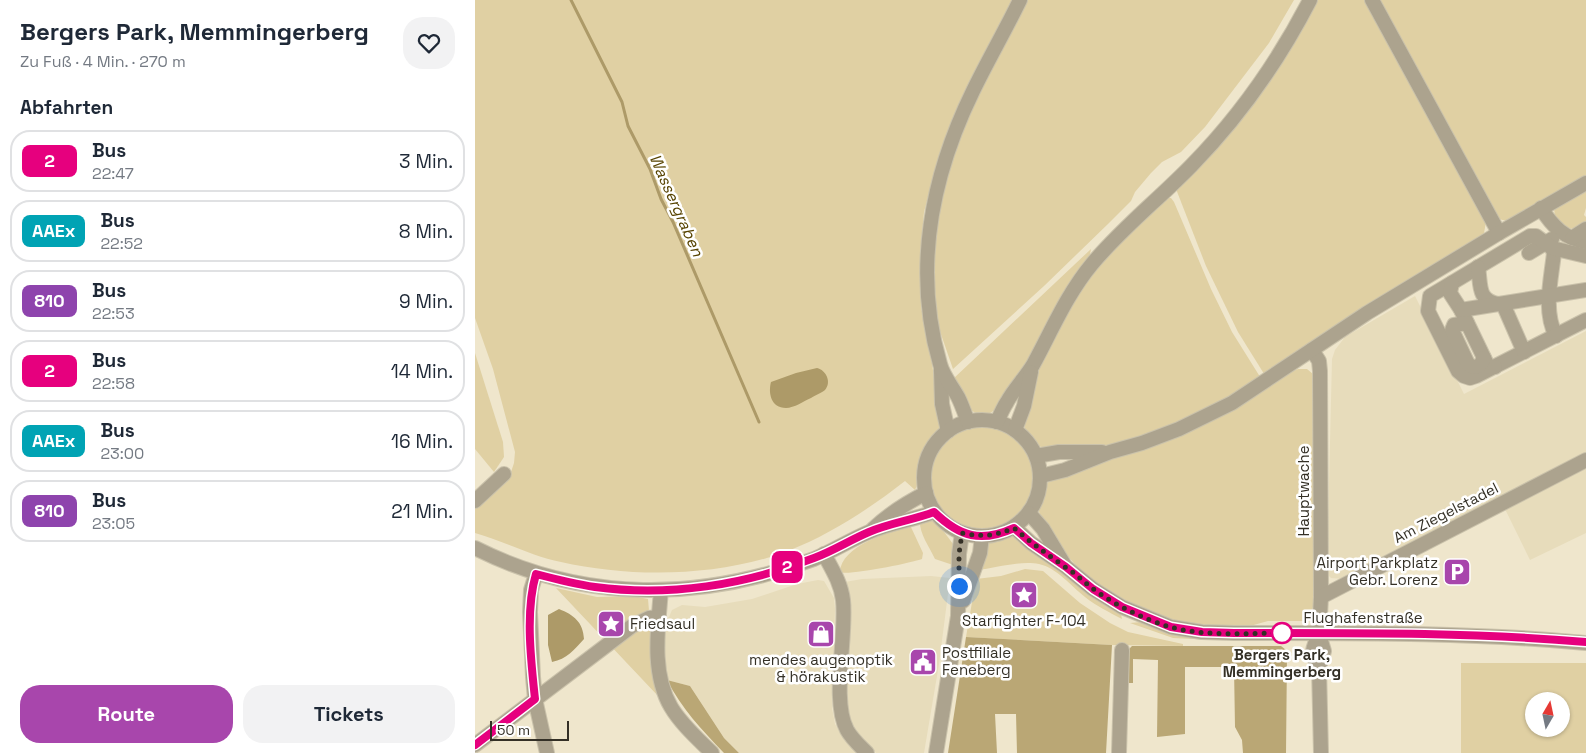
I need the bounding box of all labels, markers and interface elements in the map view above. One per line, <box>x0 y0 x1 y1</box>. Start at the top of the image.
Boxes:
text: Bergers Park, Memmingerberg <box>20 16 369 47</box>
button: heart <box>403 17 455 69</box>
text: Zu Fuß · 4 Min. · 270 m <box>20 51 186 72</box>
text: Abfahrten <box>20 95 113 120</box>
text: Bus <box>92 138 126 163</box>
text: 2 <box>44 149 55 172</box>
text: 3 Min. <box>399 149 453 174</box>
water label: Wassergraben <box>645 151 709 261</box>
text: 22:47 <box>92 163 134 184</box>
text: Bus <box>100 208 135 233</box>
text: AAEx <box>32 219 75 242</box>
text: 8 Min. <box>399 219 453 244</box>
text: 22:52 <box>100 233 143 254</box>
text: Bus <box>92 278 126 303</box>
text: 810 <box>34 289 65 312</box>
text: 9 Min. <box>399 289 453 314</box>
text: 22:53 <box>92 303 135 324</box>
text: Bus <box>92 348 126 373</box>
text: 2 <box>44 359 55 382</box>
text: 14 Min. <box>391 359 453 384</box>
text: 22:58 <box>92 373 135 394</box>
text: Bus <box>100 418 135 443</box>
text: AAEx <box>32 429 75 452</box>
text: 16 Min. <box>391 429 453 454</box>
text: 23:00 <box>100 443 144 464</box>
street label: Hauptwache <box>1294 445 1313 537</box>
street label: Am Ziegelstadel <box>1390 478 1501 547</box>
text: Bus <box>92 488 126 513</box>
text: 810 <box>34 499 65 522</box>
text: 21 Min. <box>391 499 453 524</box>
text: 23:05 <box>92 513 135 534</box>
line badge: 2 <box>771 551 803 583</box>
place label: Airport Parkplatz Gebr. Lorenz <box>1316 553 1438 589</box>
text: 2 <box>782 555 792 578</box>
parking icon: Airport Parkplatz Gebr. Lorenz <box>1442 557 1472 587</box>
your location <box>947 574 972 599</box>
place icon: Starfighter F-104 <box>1009 580 1039 610</box>
street label: Flughafenstraße <box>1303 608 1423 627</box>
place icon: Friedsaul <box>596 609 626 639</box>
place label: Starfighter F-104 <box>962 611 1086 630</box>
place label: Friedsaul <box>630 614 695 633</box>
shop icon: mendes augenoptik & hörakustik <box>806 619 836 649</box>
marker: Bergers Park, Memmingerberg <box>1271 622 1293 644</box>
place label: Postfiliale Feneberg <box>942 643 1011 679</box>
place label: Bergers Park, Memmingerberg <box>1223 645 1341 681</box>
public building icon: Postfiliale Feneberg <box>908 647 938 677</box>
place label: mendes augenoptik & hörakustik <box>749 650 893 686</box>
button: Route <box>20 685 233 743</box>
button: Tickets <box>243 685 455 743</box>
north arrow <box>1525 692 1570 738</box>
map controls <box>1525 692 1570 737</box>
scale bar <box>490 718 569 741</box>
text: 50 m <box>497 721 530 739</box>

